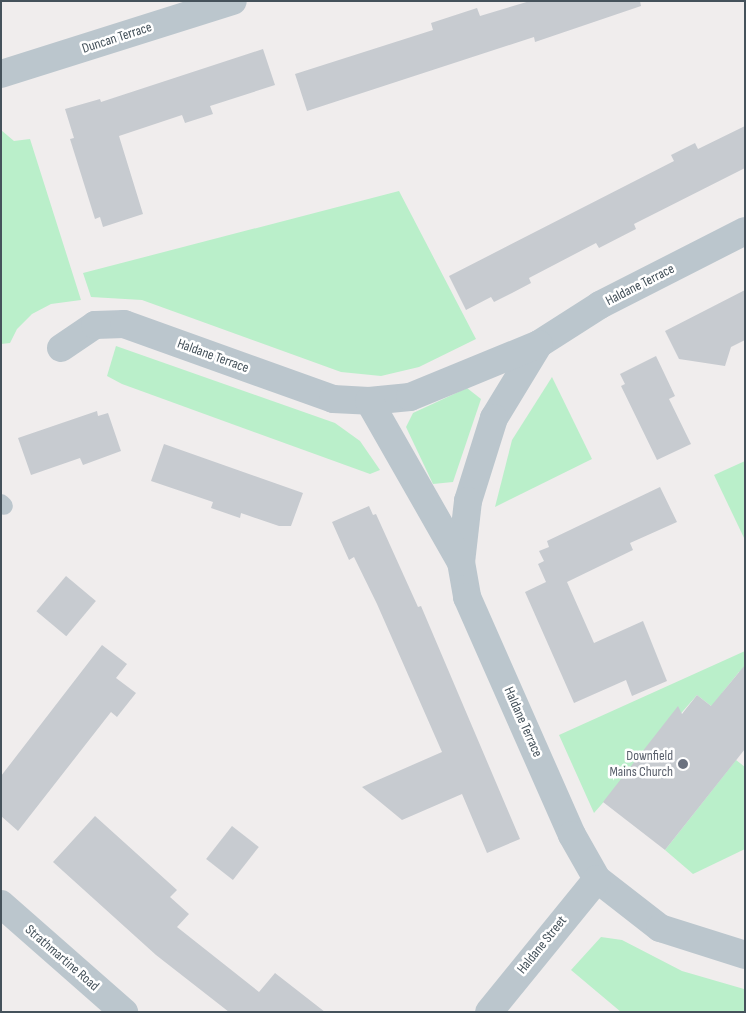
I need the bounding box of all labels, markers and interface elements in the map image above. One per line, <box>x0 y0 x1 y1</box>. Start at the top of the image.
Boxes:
street label: Duncan Terrace <box>80 19 154 57</box>
street label: Haldane Terrace <box>603 261 677 309</box>
street label: Haldane Terrace <box>175 335 251 377</box>
street label: Haldane Terrace <box>500 684 546 760</box>
place label: Downfield Mains Church <box>609 748 673 780</box>
marker: Downfield Mains Church <box>677 758 689 770</box>
street label: Haldane Street <box>514 913 570 977</box>
street label: Strathmartine Road <box>22 921 102 995</box>

